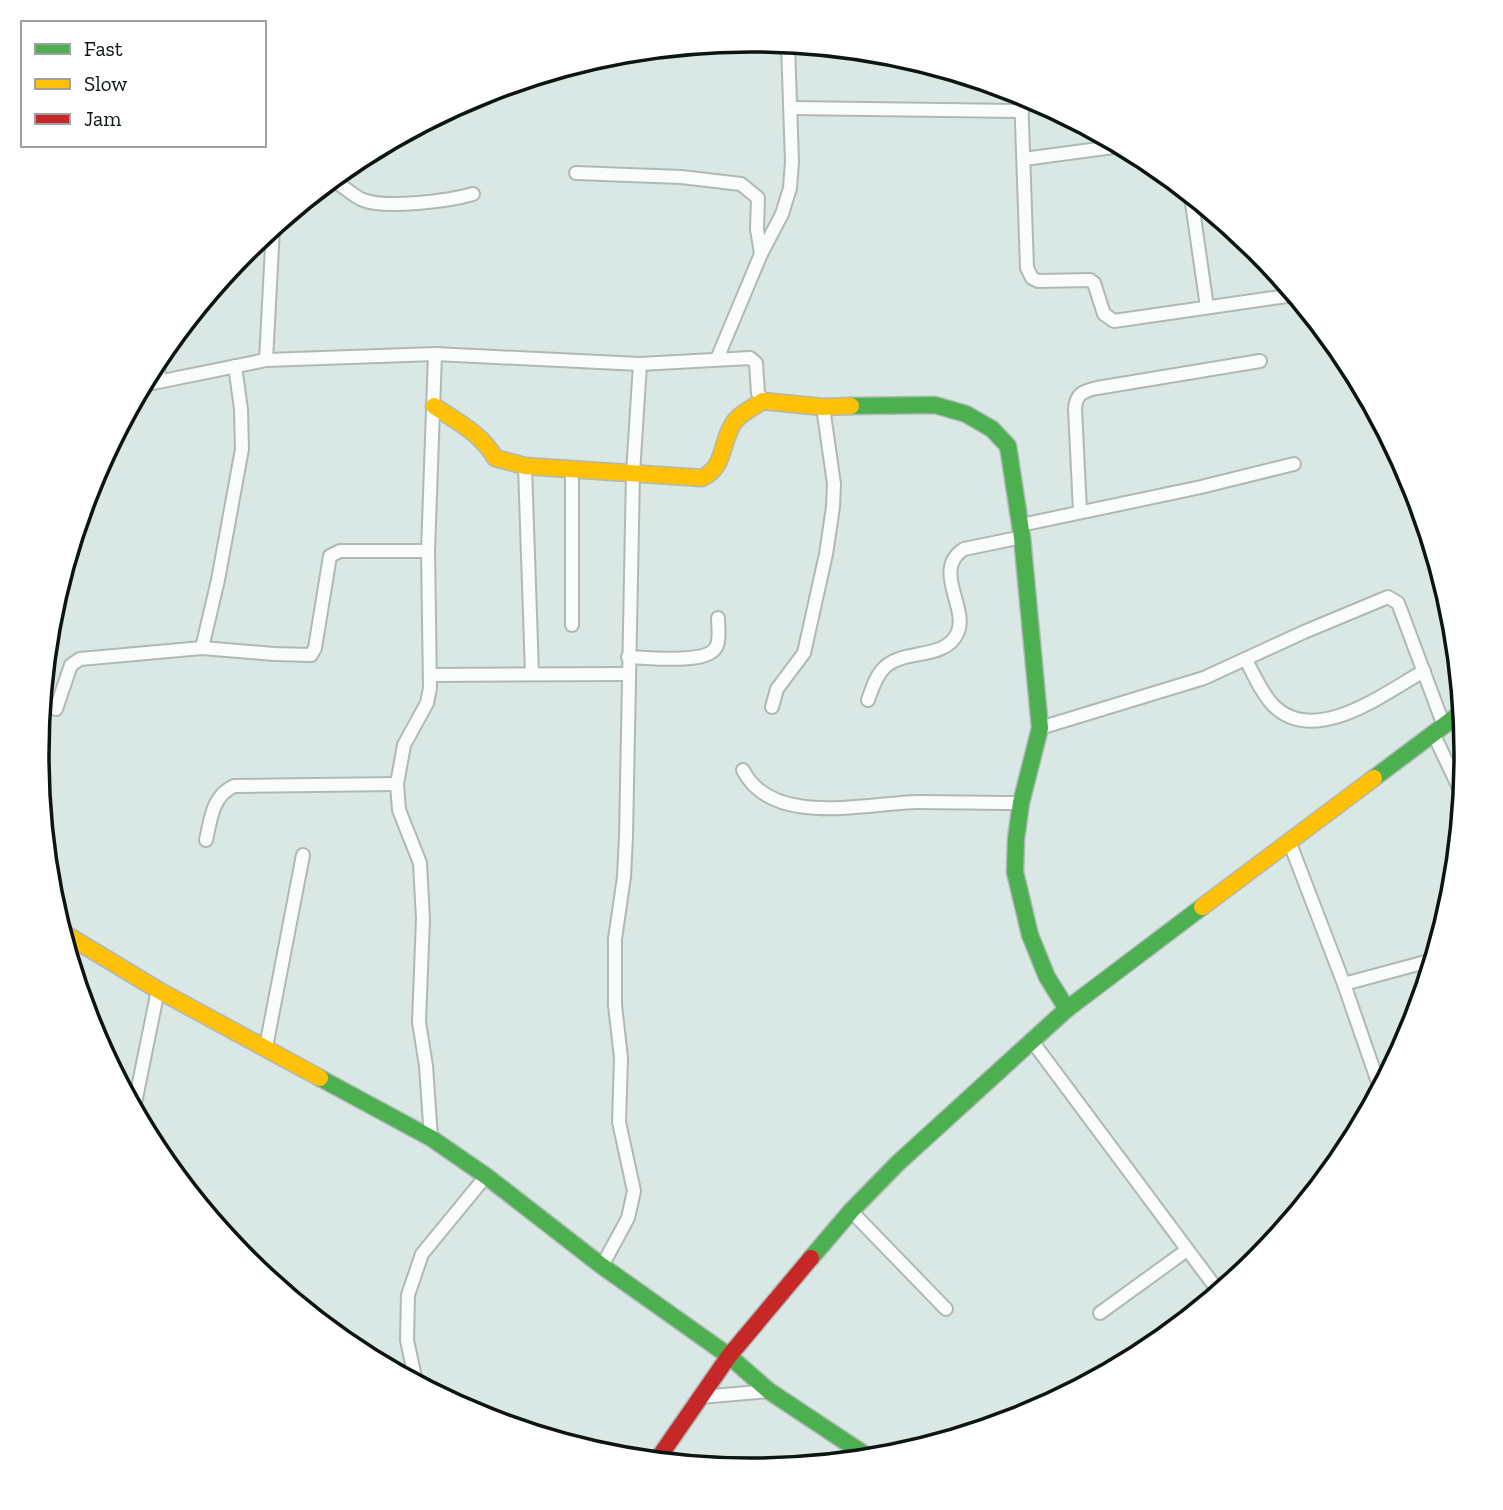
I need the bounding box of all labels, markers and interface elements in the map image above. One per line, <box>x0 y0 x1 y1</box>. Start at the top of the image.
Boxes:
legend <box>21 21 266 147</box>
text: Fast <box>84 36 123 61</box>
text: Slow <box>84 71 127 96</box>
text: Jam <box>84 106 121 131</box>

